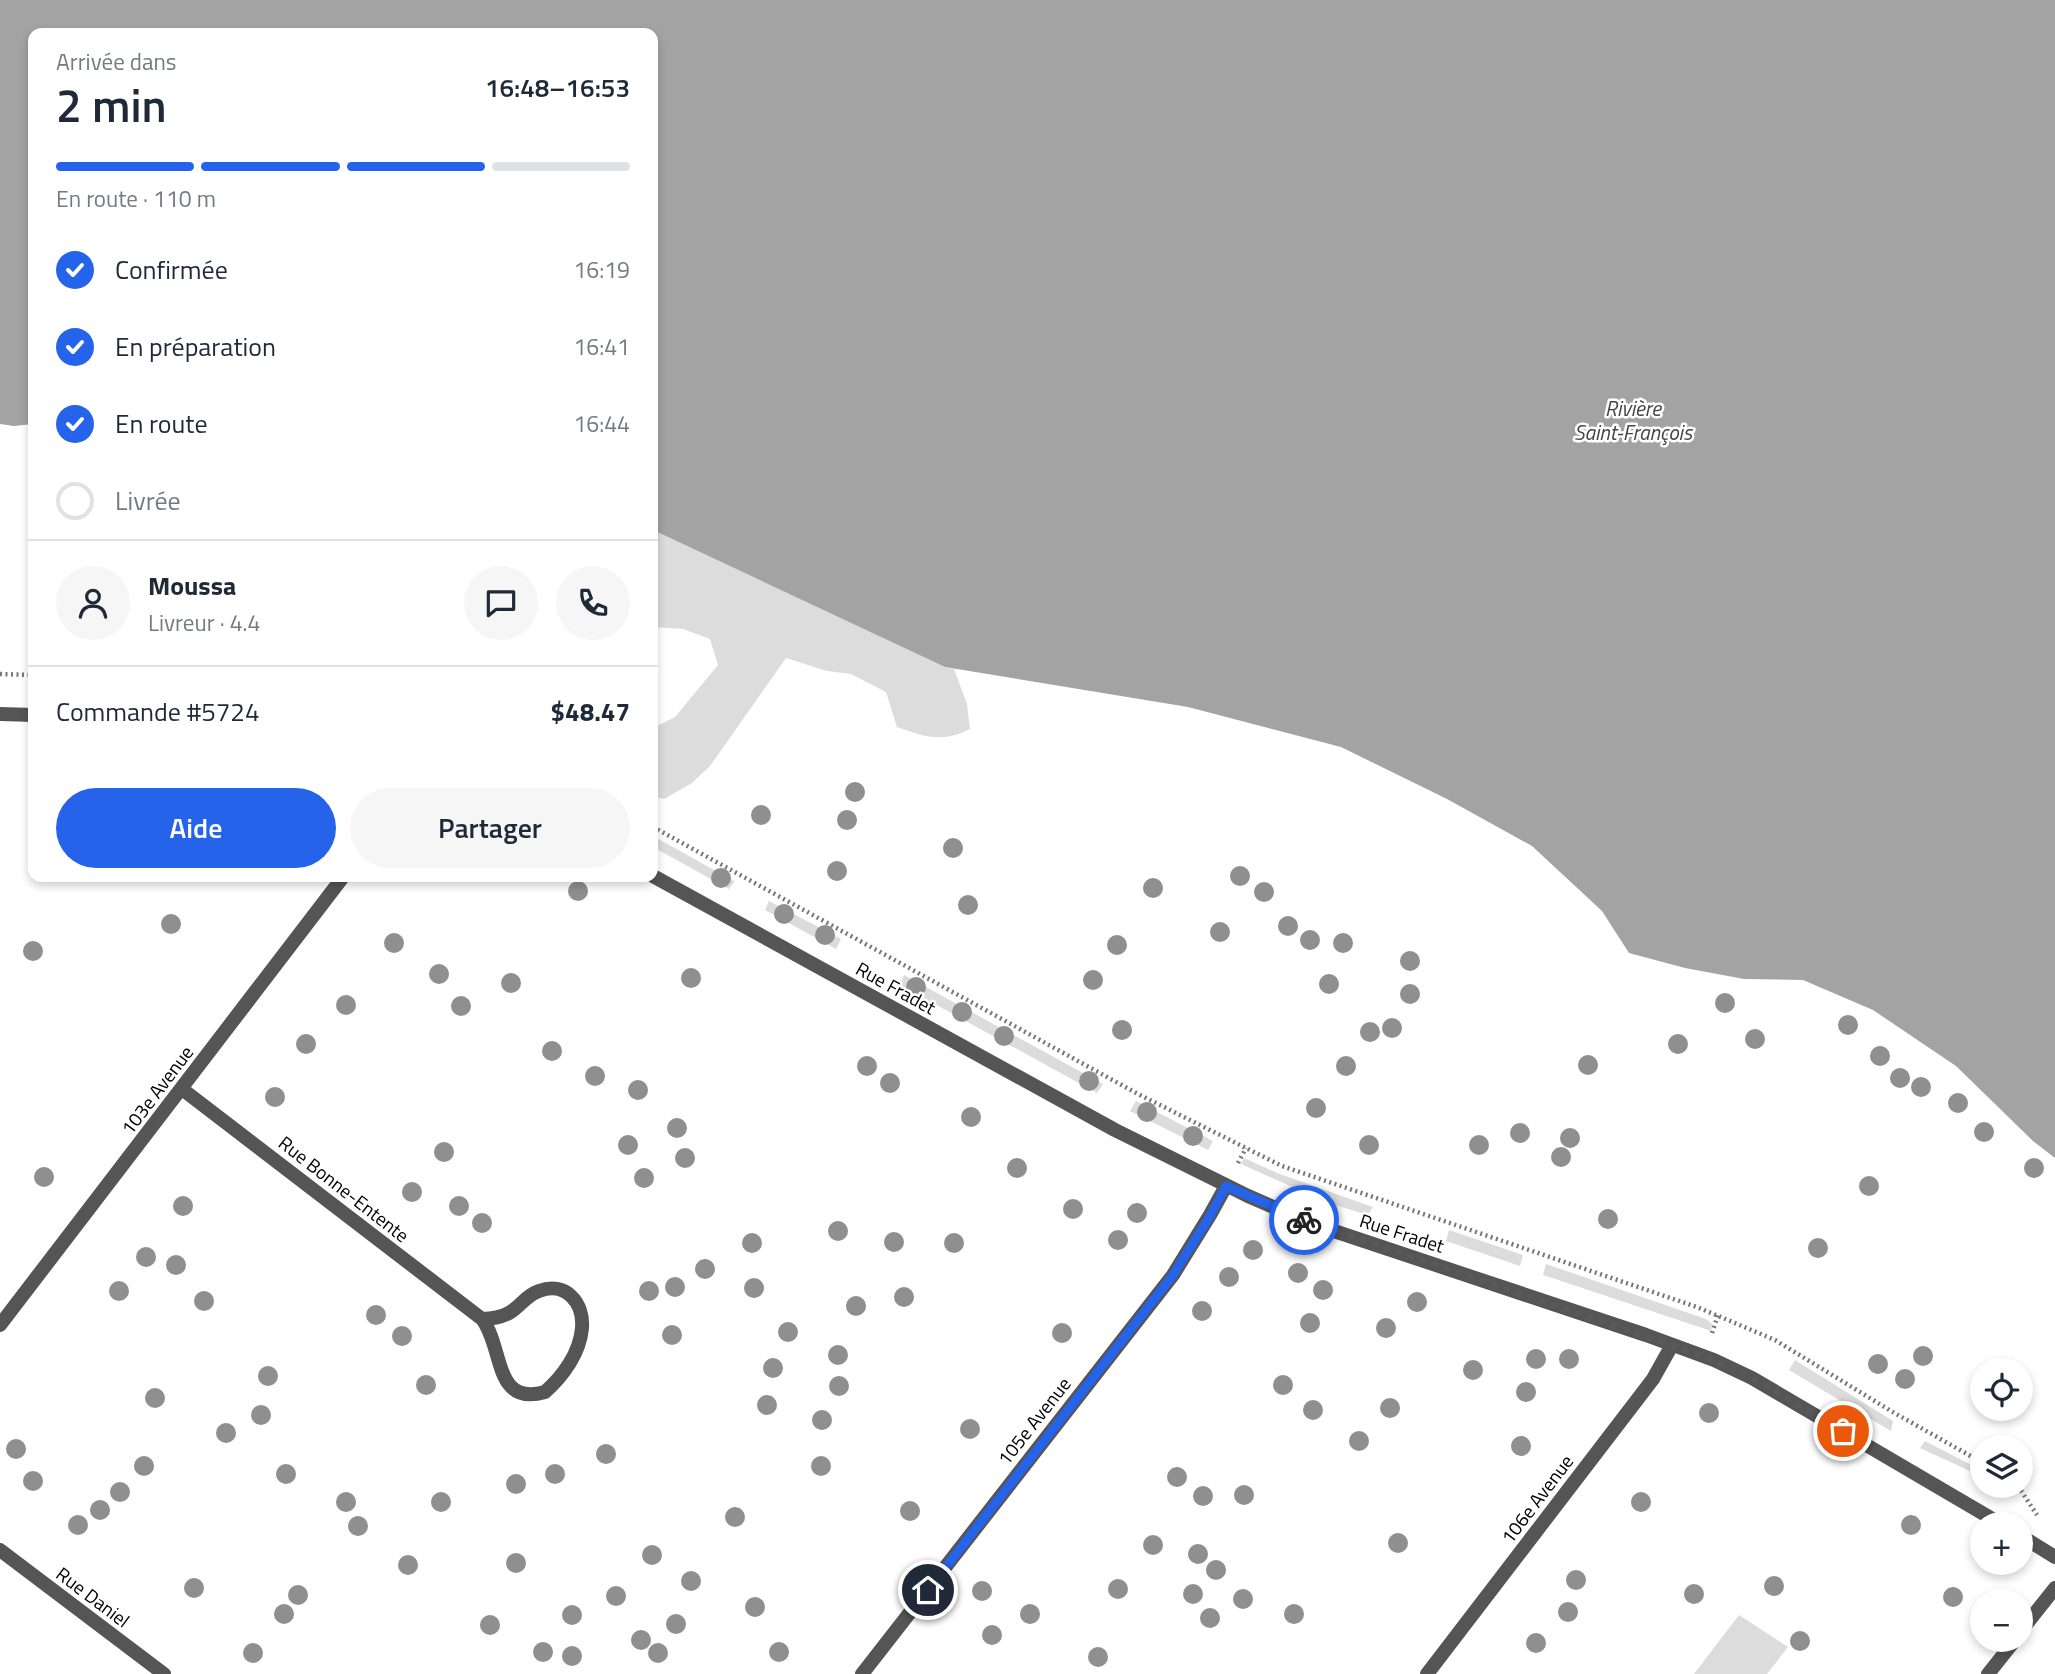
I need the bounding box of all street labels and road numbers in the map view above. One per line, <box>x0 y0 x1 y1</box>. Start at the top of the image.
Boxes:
street label: Rue Fradet <box>851 954 942 1022</box>
street label: 103e Avenue <box>113 1039 200 1140</box>
street label: Rue Bonne-Entente <box>273 1128 416 1249</box>
street label: Rue Fradet <box>1356 1205 1449 1260</box>
street label: 105e Avenue <box>990 1370 1077 1471</box>
street label: 106e Avenue <box>1493 1448 1580 1549</box>
street label: Rue Daniel <box>50 1559 136 1634</box>

